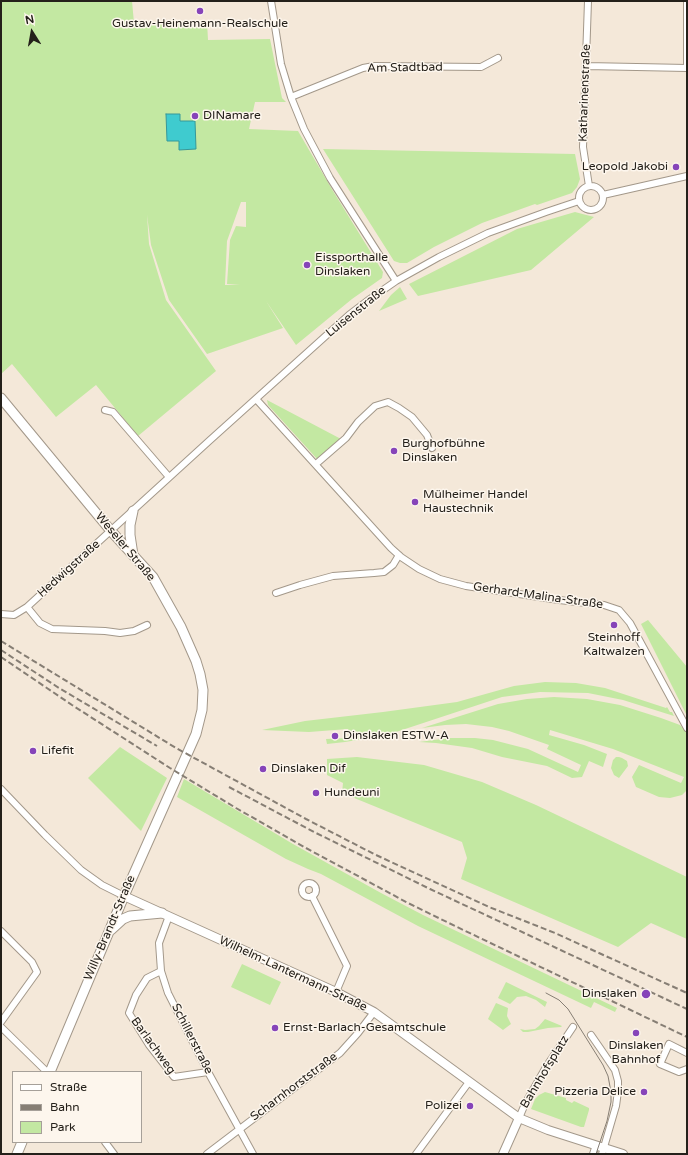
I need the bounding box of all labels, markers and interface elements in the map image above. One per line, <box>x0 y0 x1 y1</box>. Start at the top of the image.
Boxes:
marker: Gustav-Heinemann-Realschule <box>195 6 205 16</box>
north arrow <box>12 12 52 52</box>
text: N <box>24 13 35 27</box>
place label: Gustav-Heinemann-Realschule <box>112 17 288 31</box>
street label: Katharinenstraße <box>576 44 594 142</box>
street label: Am Stadtbad <box>367 60 443 76</box>
place label: DINamare <box>203 109 261 123</box>
marker: DINamare <box>190 111 200 121</box>
place label: Leopold Jakobi <box>582 160 668 174</box>
marker: Leopold Jakobi <box>671 162 681 172</box>
place label: Eissporthalle Dinslaken <box>315 251 388 279</box>
marker: Eissporthalle Dinslaken <box>302 260 312 270</box>
street label: Luisenstraße <box>323 283 389 341</box>
place label: Burghofbühne Dinslaken <box>402 437 485 465</box>
marker: Burghofbühne Dinslaken <box>389 446 399 456</box>
place label: Mülheimer Handel Haustechnik <box>423 488 528 516</box>
marker: Mülheimer Handel Haustechnik <box>410 497 420 507</box>
street label: Weseler Straße <box>92 510 158 584</box>
street label: Hedwigstraße <box>35 537 103 601</box>
street label: Gerhard-Malina-Straße <box>472 580 604 612</box>
marker: Steinhoff Kaltwalzen <box>609 620 619 630</box>
place label: Steinhoff Kaltwalzen <box>583 631 645 659</box>
place label: Dinslaken ESTW-A <box>343 729 449 743</box>
marker: Dinslaken ESTW-A <box>330 731 340 741</box>
place label: Lifefit <box>41 744 74 758</box>
marker: Lifefit <box>28 746 38 756</box>
place label: Dinslaken Dif <box>271 762 346 776</box>
marker: Dinslaken Dif <box>258 764 268 774</box>
place label: Hundeuni <box>324 786 379 800</box>
marker: Hundeuni <box>311 788 321 798</box>
street label: Willy-Brandt-Straße <box>81 873 139 983</box>
street label: Wilhelm-Lantermann-Straße <box>217 933 369 1015</box>
place label: Dinslaken <box>582 987 637 1001</box>
marker: Dinslaken <box>640 988 652 1000</box>
street label: Schillerstraße <box>168 1001 216 1077</box>
street label: Barlachweg <box>128 1015 178 1077</box>
place label: Ernst-Barlach-Gesamtschule <box>283 1021 446 1035</box>
marker: Ernst-Barlach-Gesamtschule <box>270 1023 280 1033</box>
marker: Dinslaken Bahnhof <box>631 1028 641 1038</box>
street label: Bahnhofsplatz <box>518 1033 572 1111</box>
place label: Dinslaken Bahnhof <box>608 1039 664 1067</box>
street label: Scharnhorststraße <box>248 1050 340 1124</box>
legend <box>12 1071 142 1143</box>
text: Straße <box>50 1080 87 1094</box>
place label: Pizzeria Delice <box>554 1085 636 1099</box>
marker: Pizzeria Delice <box>639 1087 649 1097</box>
place label: Polizei <box>425 1099 462 1113</box>
text: Bahn <box>50 1100 80 1114</box>
marker: Polizei <box>465 1101 475 1111</box>
text: Park <box>50 1120 76 1134</box>

